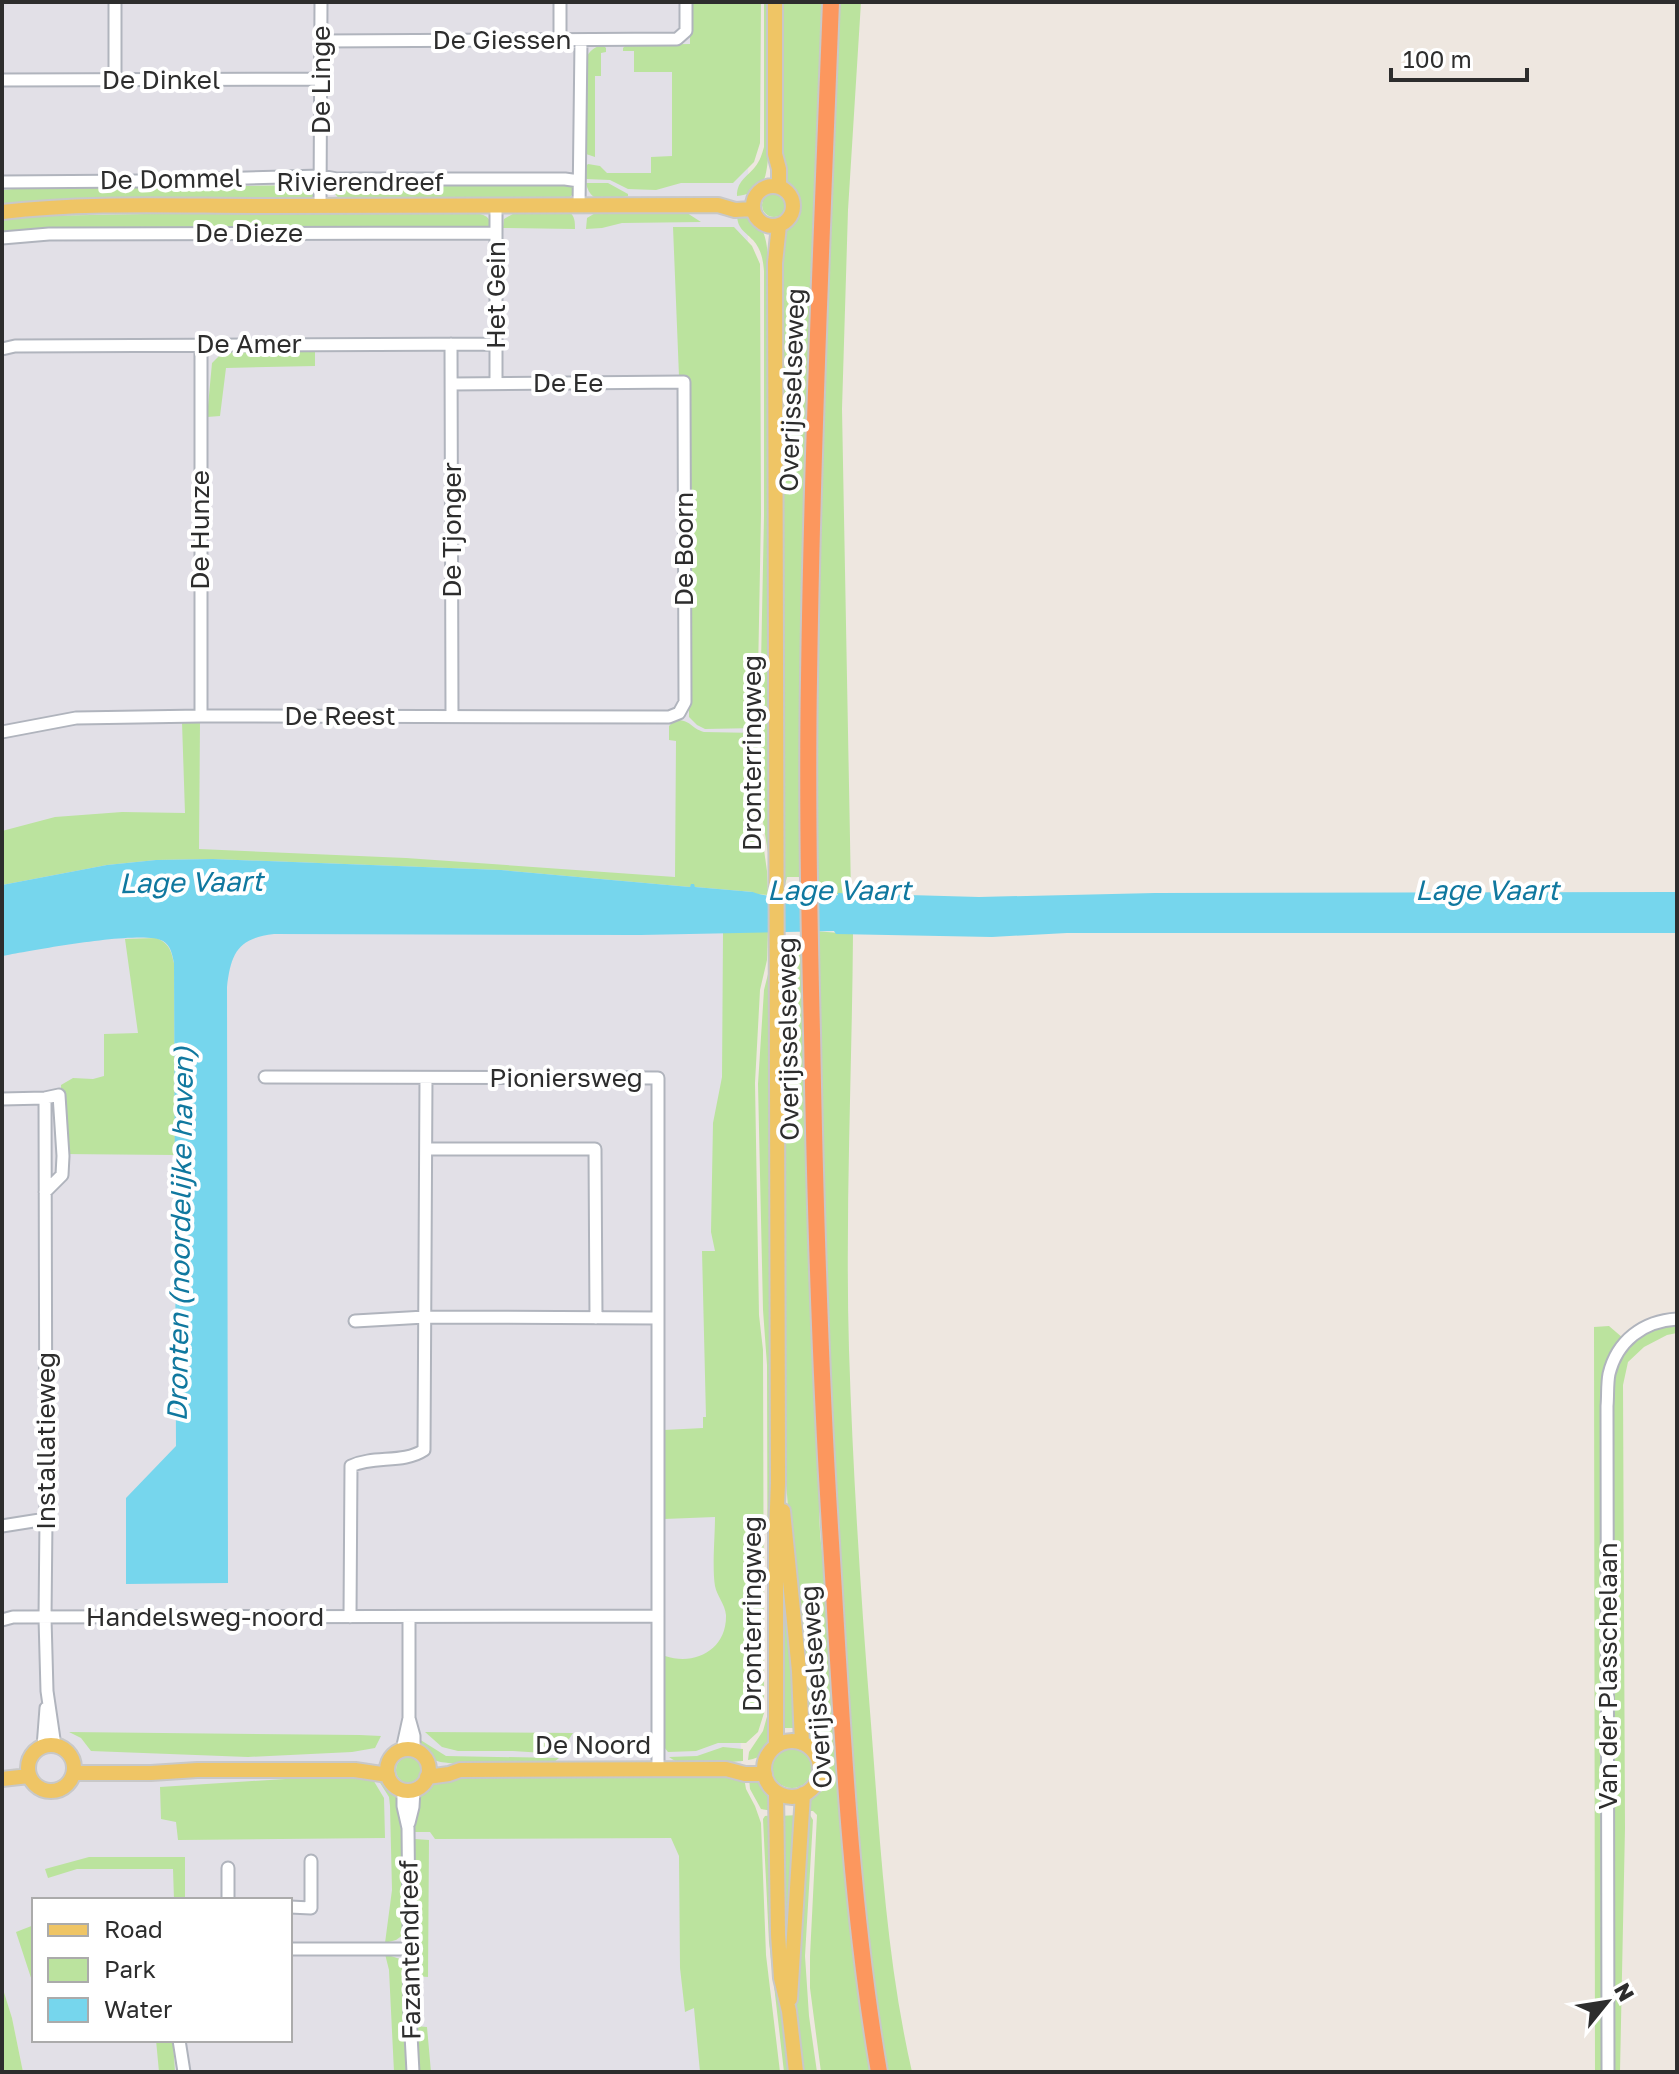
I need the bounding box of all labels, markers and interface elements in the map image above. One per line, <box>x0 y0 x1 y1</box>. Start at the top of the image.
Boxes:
street label: De Giessen <box>433 24 571 55</box>
street label: De Linge <box>305 26 336 134</box>
scale bar <box>1391 32 1527 82</box>
text: 100 m <box>1403 44 1472 73</box>
street label: De Dinkel <box>102 64 220 95</box>
street label: De Dommel <box>99 162 243 195</box>
street label: Rivierendreef <box>276 166 444 197</box>
street label: De Dieze <box>195 217 303 248</box>
street label: Het Gein <box>480 241 511 349</box>
street label: Overijsselseweg <box>772 288 811 492</box>
street label: De Amer <box>196 328 302 359</box>
street label: De Ee <box>533 367 603 398</box>
street label: De Tjonger <box>436 462 467 598</box>
street label: De Hunze <box>184 470 215 590</box>
street label: De Boorn <box>668 492 699 606</box>
street label: Dronterringweg <box>736 655 767 851</box>
street label: De Reest <box>284 700 396 731</box>
water label: Lage Vaart <box>119 864 266 899</box>
water label: Lage Vaart <box>767 873 914 906</box>
water label: Lage Vaart <box>1415 873 1562 906</box>
street label: Overijsselseweg <box>770 937 805 1141</box>
water label: Dronten (noordelijke haven) <box>160 1046 199 1422</box>
street label: Pioniersweg <box>489 1062 643 1093</box>
street label: Installatieweg <box>30 1352 61 1530</box>
street label: Dronterringweg <box>736 1516 767 1712</box>
street label: Van der Plasschelaan <box>1592 1542 1623 1810</box>
street label: Overijsselseweg <box>793 1584 838 1790</box>
street label: Handelsweg-noord <box>86 1601 324 1632</box>
street label: De Noord <box>535 1729 651 1760</box>
street label: Fazantendreef <box>392 1860 427 2040</box>
legend <box>32 1898 292 2042</box>
text: Road <box>104 1914 163 1943</box>
text: Park <box>104 1954 156 1983</box>
north arrow <box>1567 1962 1647 2042</box>
text: N <box>1609 1978 1641 2006</box>
text: Water <box>104 1994 172 2023</box>

